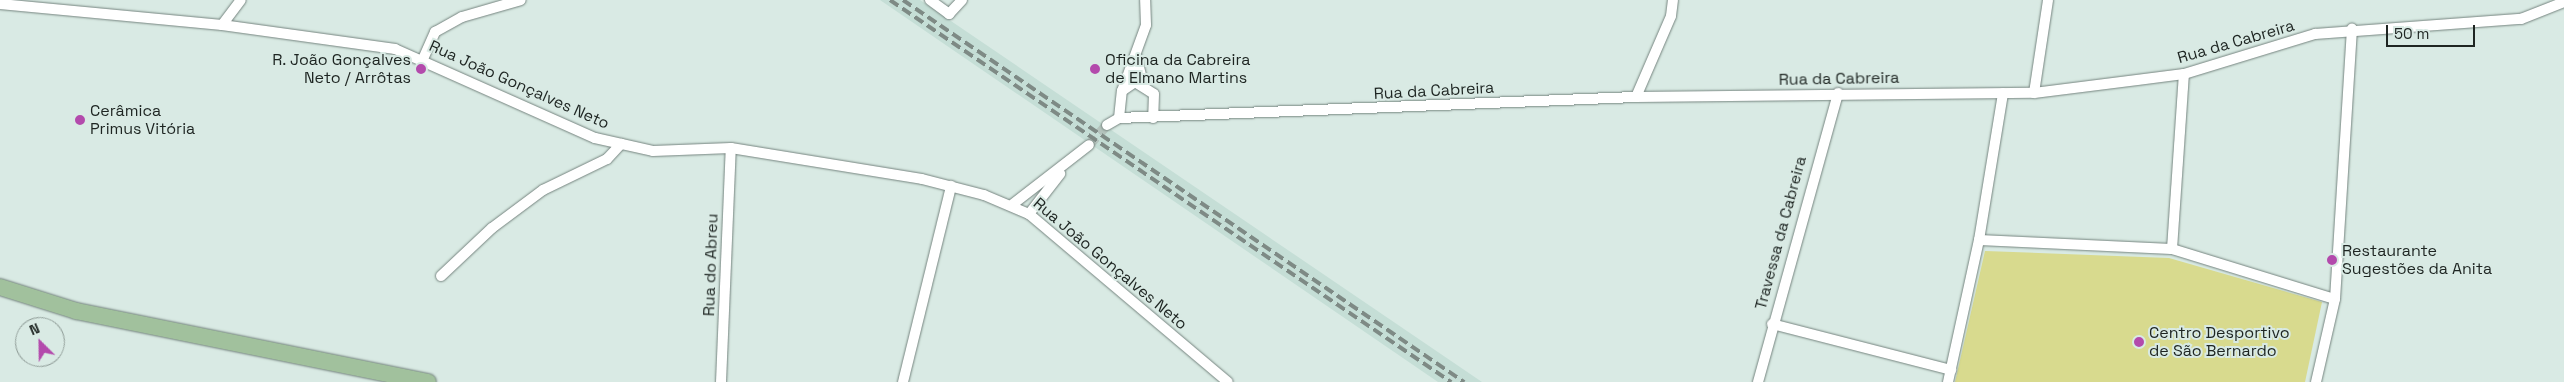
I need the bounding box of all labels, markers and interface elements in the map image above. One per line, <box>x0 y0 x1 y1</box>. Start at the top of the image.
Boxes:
scale bar <box>2389 15 2478 47</box>
street label: Rua da Cabreira <box>2175 16 2297 68</box>
text: 50 m <box>2394 24 2429 43</box>
street label: Rua João Gonçalves Neto <box>426 37 612 133</box>
place label: R. João Gonçalves Neto / Arrôtas <box>272 50 411 88</box>
place label: Oficina da Cabreira de Elmano Martins <box>1105 50 1250 88</box>
marker: R. João Gonçalves Neto / Arrôtas <box>415 63 427 75</box>
marker: Oficina da Cabreira de Elmano Martins <box>1089 63 1101 75</box>
street label: Rua da Cabreira <box>1778 68 1900 90</box>
street label: Rua da Cabreira <box>1373 78 1495 104</box>
place label: Cerâmica Primus Vitória <box>90 101 195 139</box>
marker: Cerâmica Primus Vitória <box>74 114 86 126</box>
street label: Travessa da Cabreira <box>1751 154 1811 312</box>
street label: Rua João Gonçalves Neto <box>1029 194 1191 334</box>
street label: Rua do Abreu <box>700 213 722 317</box>
place label: Restaurante Sugestões da Anita <box>2342 241 2493 279</box>
marker: Restaurante Sugestões da Anita <box>2326 254 2338 266</box>
north arrow <box>15 317 65 367</box>
text: N <box>27 319 42 339</box>
place label: Centro Desportivo de São Bernardo <box>2149 323 2290 361</box>
marker: Centro Desportivo de São Bernardo <box>2133 336 2145 348</box>

